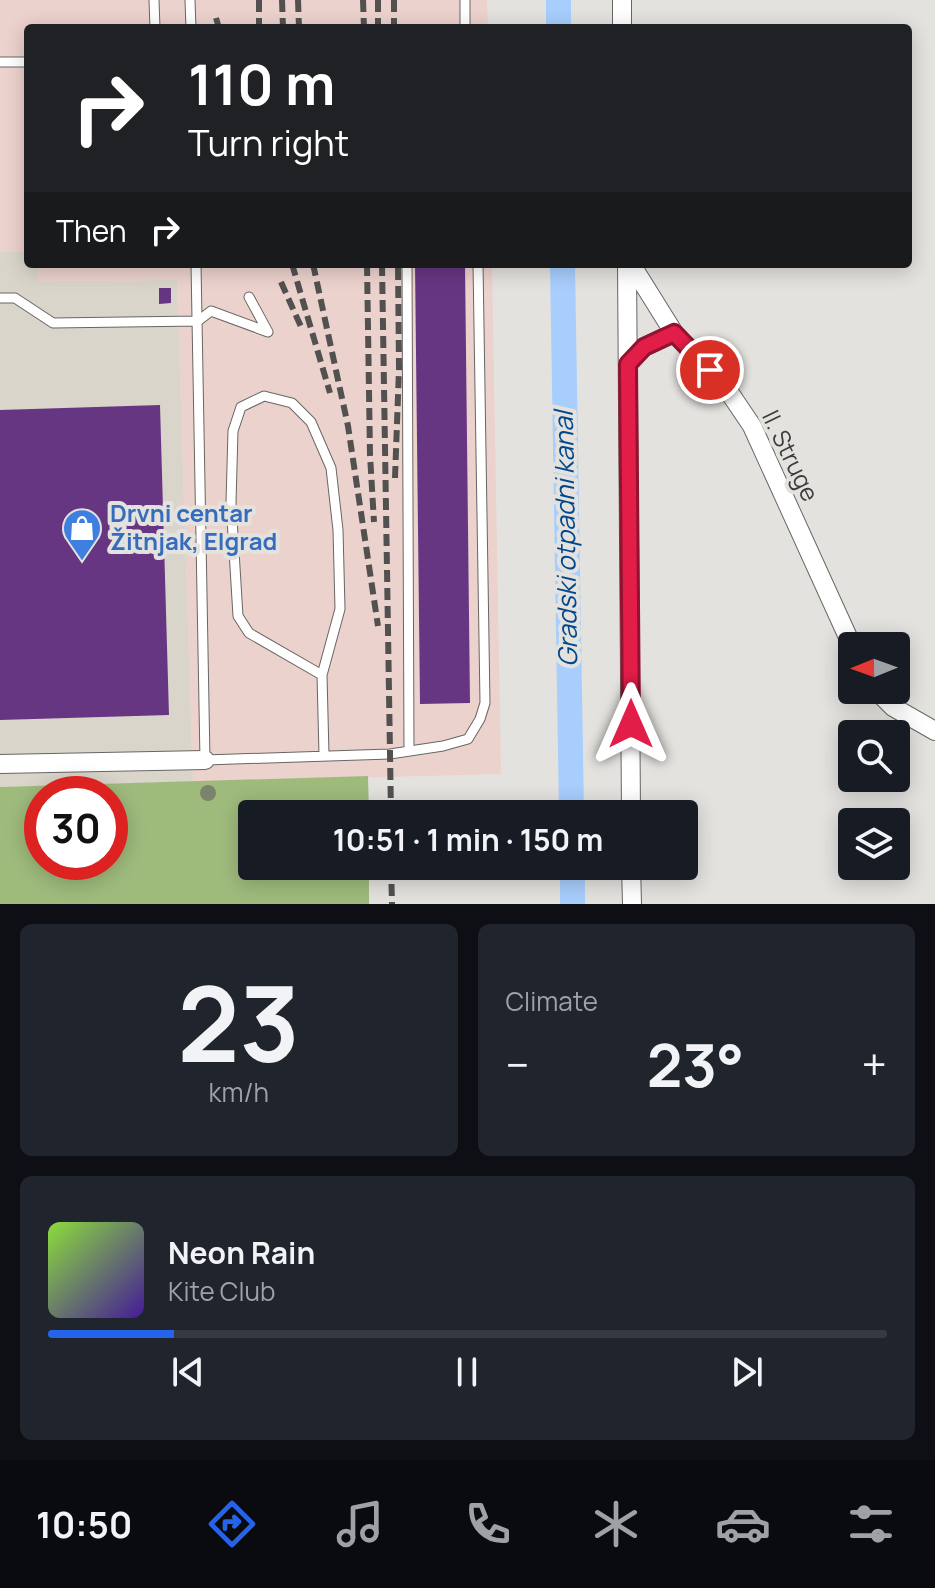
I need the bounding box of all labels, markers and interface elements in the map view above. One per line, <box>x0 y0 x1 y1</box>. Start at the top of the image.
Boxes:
text: 110 m <box>188 45 335 122</box>
icon: right <box>56 56 160 160</box>
text: Turn right <box>188 118 349 167</box>
icon: right <box>143 208 187 252</box>
text: Then <box>56 210 127 251</box>
pin <box>676 336 744 404</box>
icon: arrive <box>688 348 732 392</box>
street label: II. Struge <box>755 404 828 506</box>
water label: Gradski otpadni kanal <box>545 408 585 667</box>
place label: Drvni centar Žitnjak, Elgrad <box>110 496 277 557</box>
shop icon: Drvni centar Žitnjak, Elgrad <box>61 507 103 562</box>
north arrow <box>838 632 910 704</box>
map controls <box>838 632 910 880</box>
position arrow <box>589 682 673 766</box>
button: search <box>838 720 910 792</box>
speed limit sign: 30 <box>24 776 128 880</box>
button: layers <box>838 808 910 880</box>
text: 10:51 · 1 min · 150 m <box>333 819 603 860</box>
text: 23 <box>178 951 300 1093</box>
text: Climate <box>506 983 598 1019</box>
text: 23° <box>647 1023 744 1105</box>
text: − <box>506 1034 529 1094</box>
text: + <box>862 1034 887 1094</box>
text: km/h <box>209 1074 269 1110</box>
text: Neon Rain <box>168 1232 315 1273</box>
text: Kite Club <box>168 1273 275 1309</box>
icon: previous <box>166 1350 210 1394</box>
icon: pause <box>445 1350 489 1394</box>
icon: next <box>725 1350 769 1394</box>
icon: directions <box>204 1496 260 1552</box>
icon: music <box>332 1496 388 1552</box>
icon: phone <box>460 1496 516 1552</box>
icon: climate <box>588 1496 644 1552</box>
icon: car <box>715 1496 771 1552</box>
icon: filters <box>843 1496 899 1552</box>
text: 10:50 <box>36 1500 132 1549</box>

